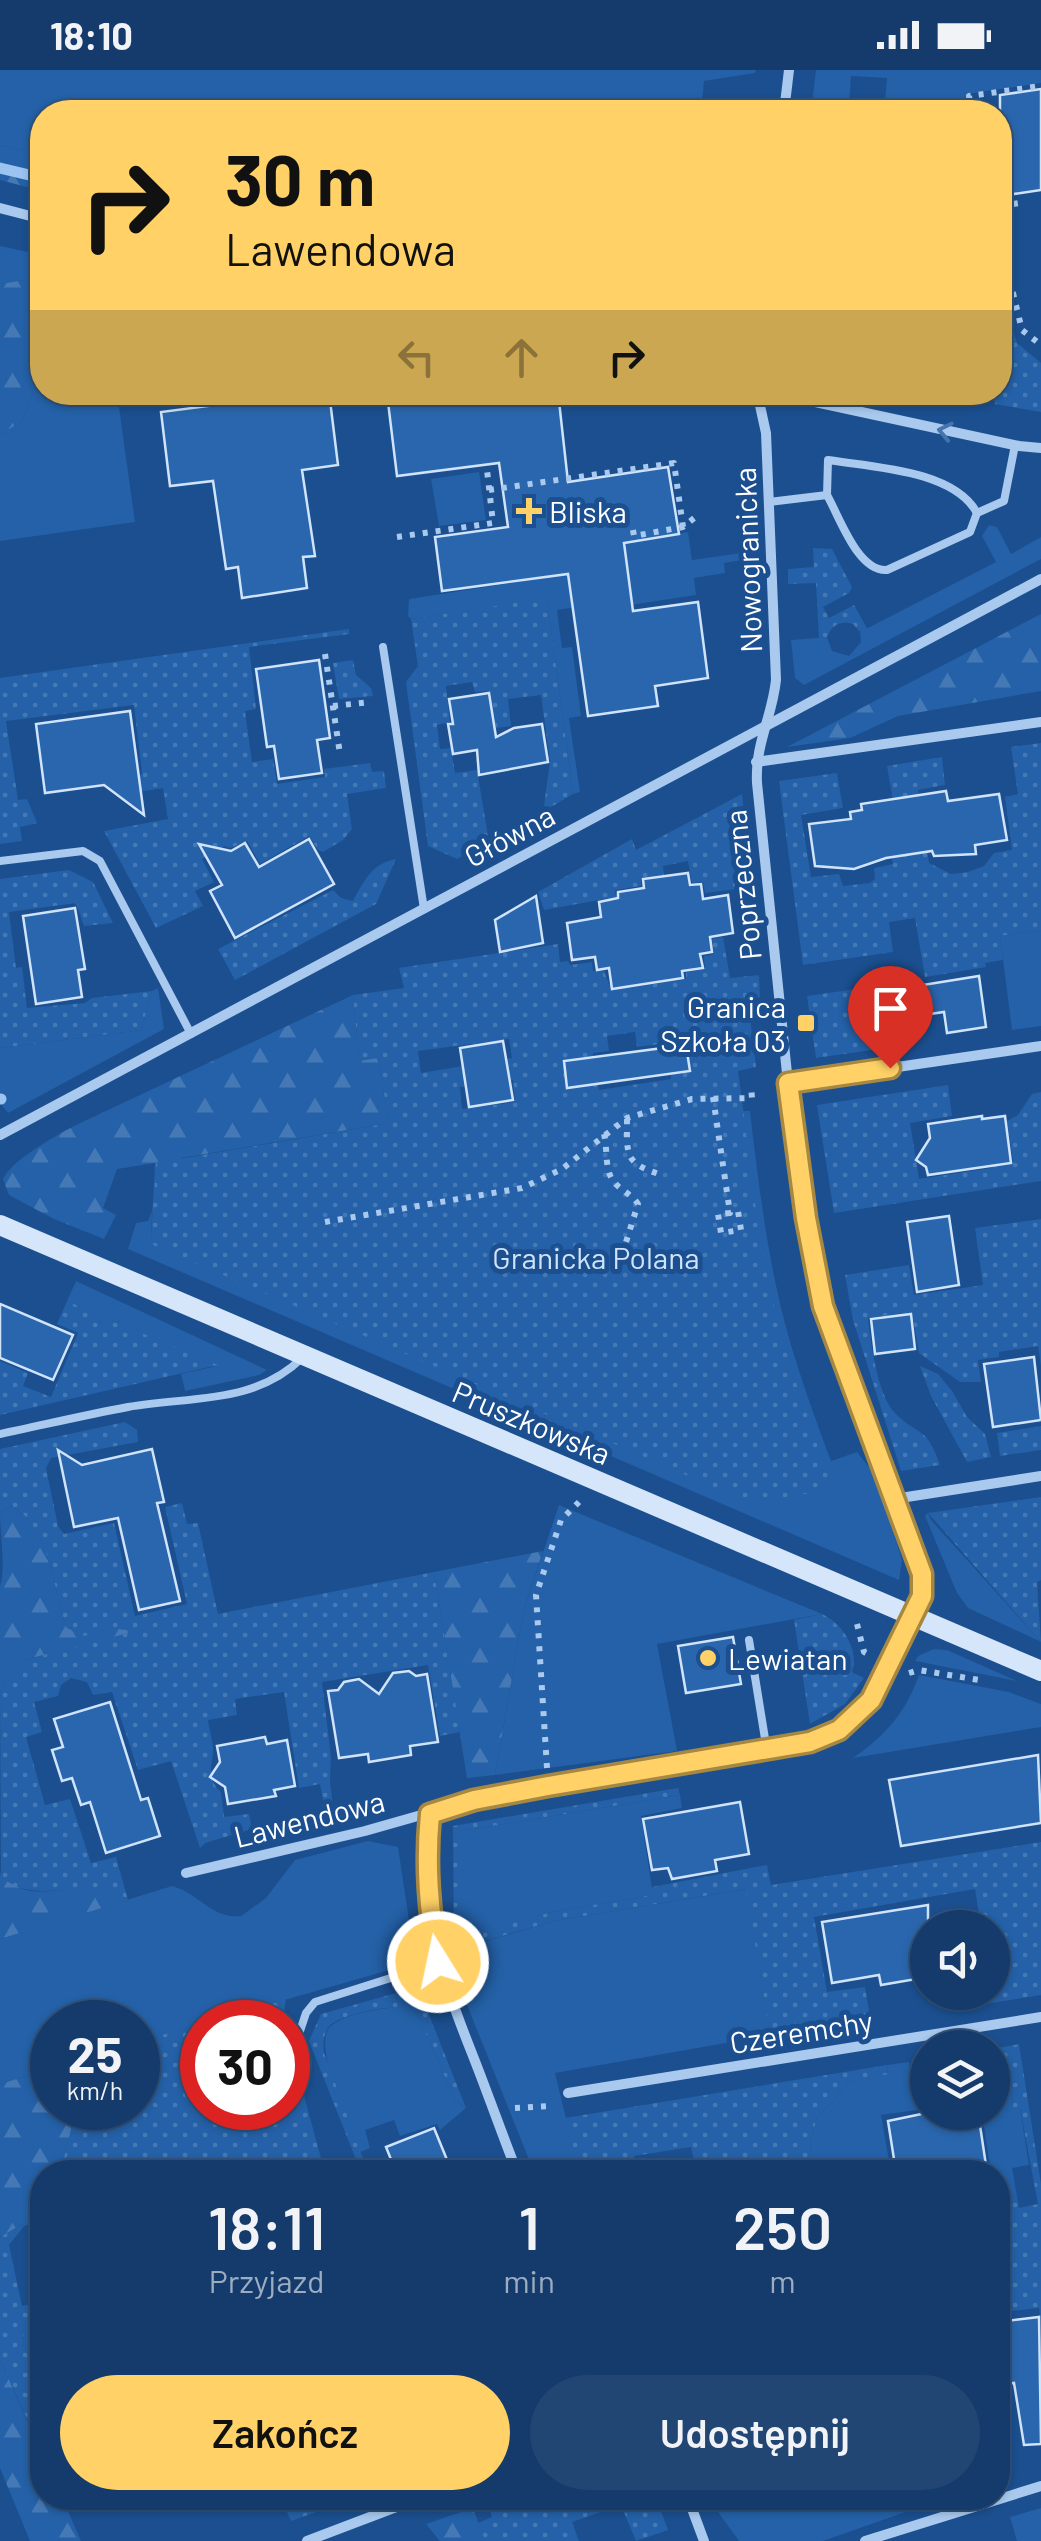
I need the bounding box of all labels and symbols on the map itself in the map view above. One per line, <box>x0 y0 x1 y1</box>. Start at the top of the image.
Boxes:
one-way arrow <box>937 421 954 442</box>
street label: Nowogranicka <box>726 467 768 653</box>
place label: Bliska <box>549 493 627 529</box>
marker: Bliska <box>518 500 540 522</box>
street label: Główna <box>458 796 560 874</box>
street label: Poprzeczna <box>716 808 768 962</box>
pin <box>848 966 933 1069</box>
place label: Granica Szkoła 03 <box>660 988 786 1058</box>
marker: Granica Szkoła 03 <box>795 1012 817 1034</box>
park label: Granicka Polana <box>492 1239 700 1275</box>
street label: Pruszkowska <box>448 1373 616 1471</box>
place label: Lewiatan <box>728 1640 848 1676</box>
marker: Lewiatan <box>697 1647 719 1669</box>
street label: Lawendowa <box>230 1782 388 1854</box>
position arrow <box>386 1910 490 2014</box>
speed limit sign: 30 <box>180 2000 310 2130</box>
street label: Czeremchy <box>727 2002 875 2060</box>

